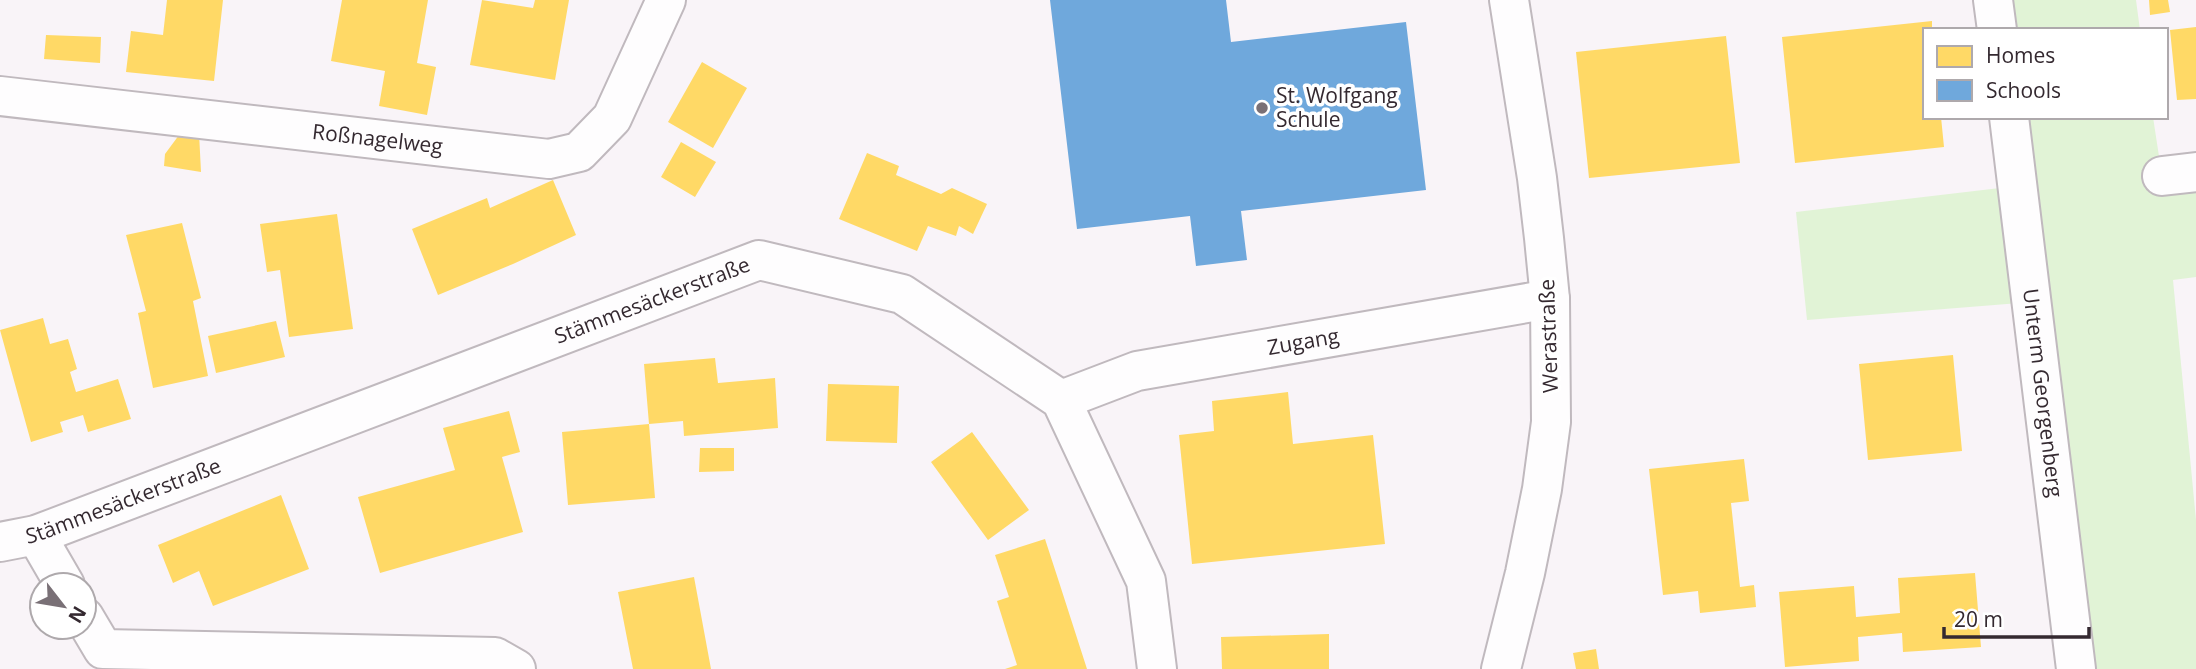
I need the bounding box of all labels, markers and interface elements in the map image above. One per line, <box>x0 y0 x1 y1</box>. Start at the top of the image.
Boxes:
legend <box>1923 28 2168 119</box>
text: Homes <box>1986 41 2055 69</box>
text: Schools <box>1986 76 2061 104</box>
place label: St. Wolfgang Schule <box>1276 81 1398 133</box>
marker: St. Wolfgang Schule <box>1254 100 1270 116</box>
street label: Roßnagelweg <box>311 117 444 160</box>
street label: Stämmesäckerstraße <box>550 250 754 350</box>
street label: Werastraße <box>1532 279 1564 394</box>
street label: Unterm Georgenberg <box>2017 287 2070 499</box>
street label: Zugang <box>1265 321 1341 361</box>
street label: Stämmesäckerstraße <box>23 451 225 550</box>
north arrow <box>28 571 98 641</box>
scale bar <box>1944 596 2089 640</box>
text: N <box>62 601 93 628</box>
text: 20 m <box>1954 605 2003 633</box>

